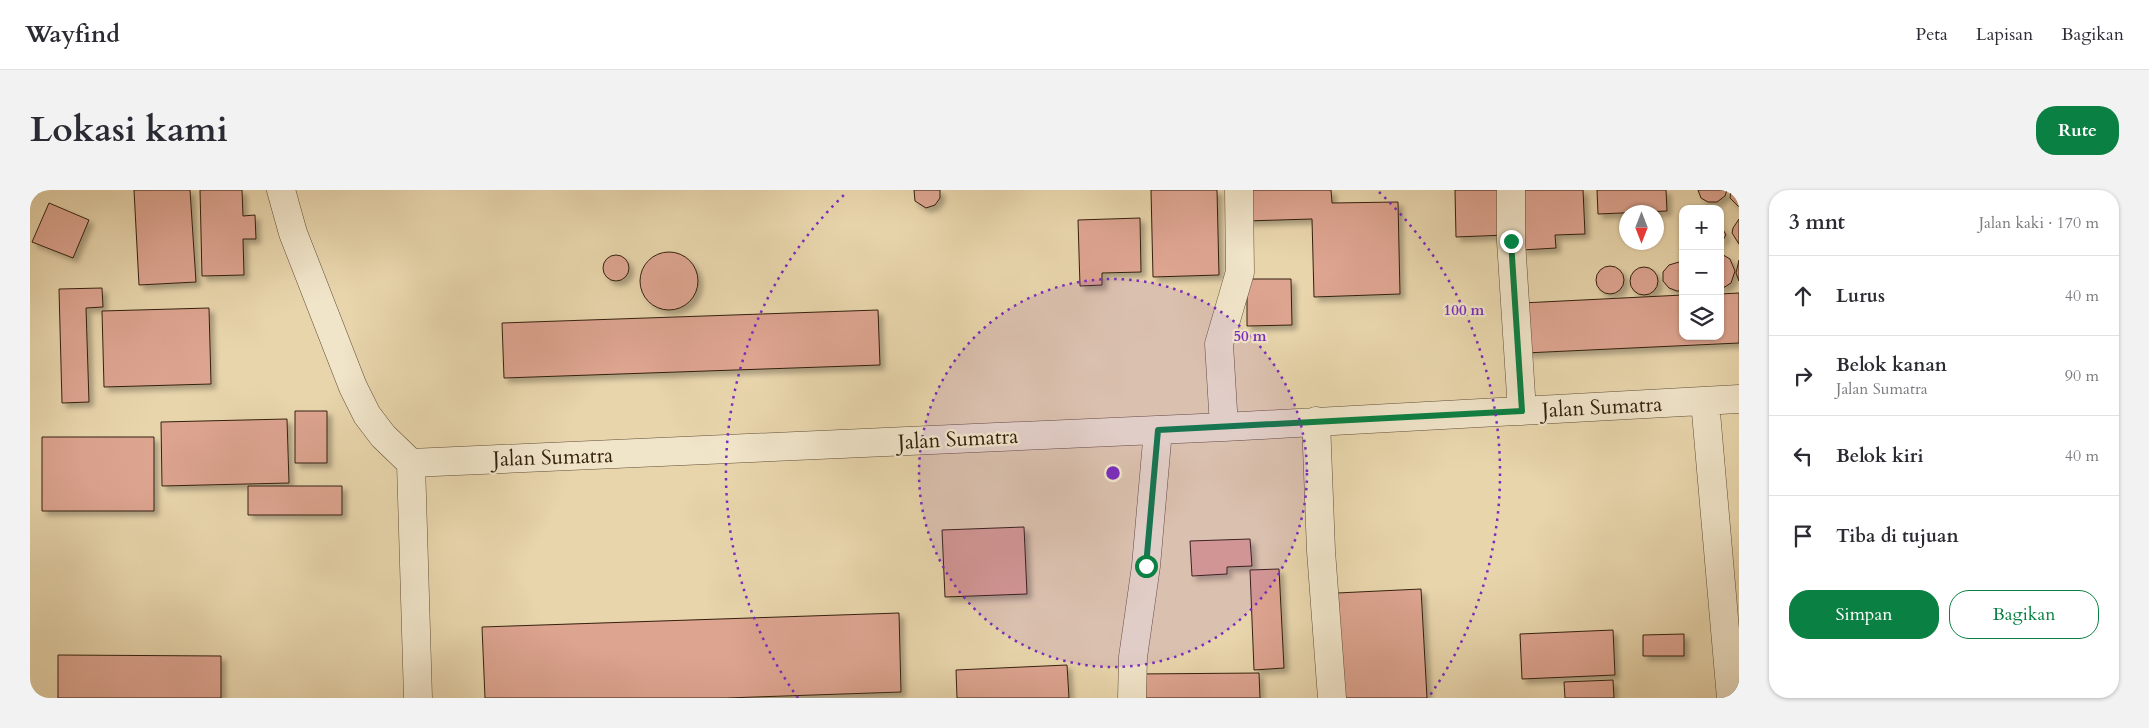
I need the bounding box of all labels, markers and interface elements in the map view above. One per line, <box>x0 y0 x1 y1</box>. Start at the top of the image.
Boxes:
text: Wayfind <box>25 18 120 51</box>
text: Peta <box>1916 22 1948 47</box>
text: Lapisan <box>1976 22 2033 47</box>
text: Bagikan <box>2061 22 2124 47</box>
text: Lokasi kami <box>30 106 228 154</box>
button: Rute <box>2036 106 2119 155</box>
north arrow <box>1619 205 1664 250</box>
map controls <box>1679 205 1724 340</box>
button: + <box>1679 205 1724 250</box>
text: 3 mnt <box>1789 208 1845 237</box>
text: Jalan kaki · 170 m <box>1979 212 2099 234</box>
route end <box>1500 230 1523 253</box>
button: − <box>1679 250 1724 295</box>
icon: ahead <box>1789 282 1817 310</box>
text: Lurus <box>1836 283 1885 309</box>
text: 40 m <box>2065 285 2099 307</box>
button: layers <box>1679 295 1724 340</box>
text: 100 m <box>1444 300 1485 320</box>
text: 50 m <box>1233 326 1267 346</box>
text: Belok kanan <box>1836 352 1947 378</box>
icon: right <box>1789 362 1817 390</box>
text: 90 m <box>2065 365 2099 387</box>
text: Jalan Sumatra <box>1836 378 1928 400</box>
street label: Jalan Sumatra <box>1538 390 1663 425</box>
street label: Jalan Sumatra <box>894 422 1019 457</box>
street label: Jalan Sumatra <box>489 441 614 474</box>
icon: left <box>1789 442 1817 470</box>
text: Belok kiri <box>1836 443 1923 469</box>
text: 40 m <box>2065 445 2099 467</box>
centre of rings <box>1104 464 1122 482</box>
icon: arrive <box>1789 522 1817 550</box>
text: Tiba di tujuan <box>1836 523 1959 549</box>
route start <box>1135 555 1158 578</box>
button: Simpan <box>1789 590 1939 639</box>
button: Bagikan <box>1949 590 2099 639</box>

